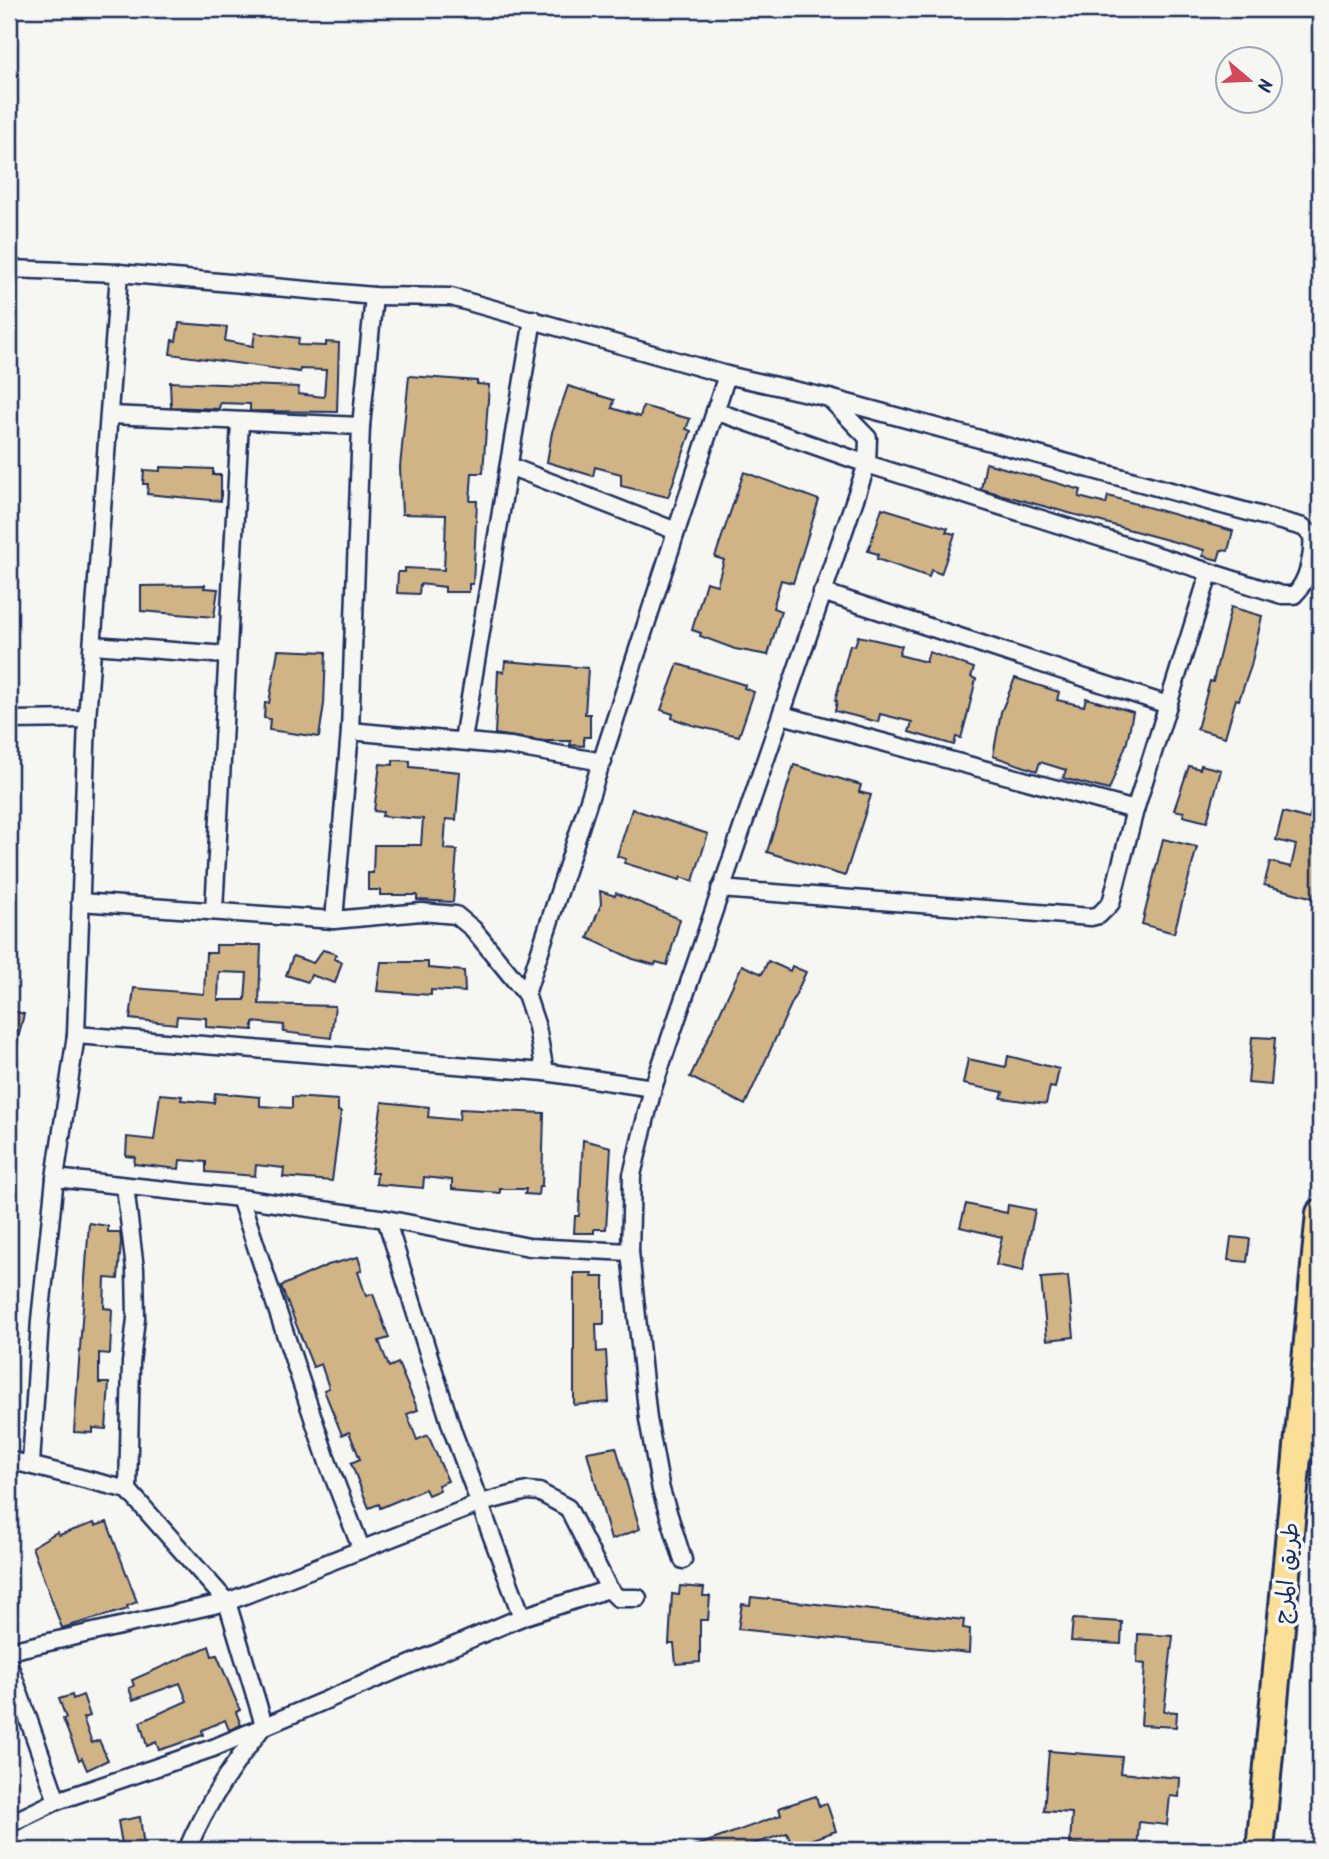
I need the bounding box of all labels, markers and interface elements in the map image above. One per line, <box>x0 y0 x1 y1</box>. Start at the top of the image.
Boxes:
north arrow <box>1214 46 1284 116</box>
text: N <box>1247 74 1279 95</box>
street label: طريق المرج <box>1266 1521 1310 1625</box>

